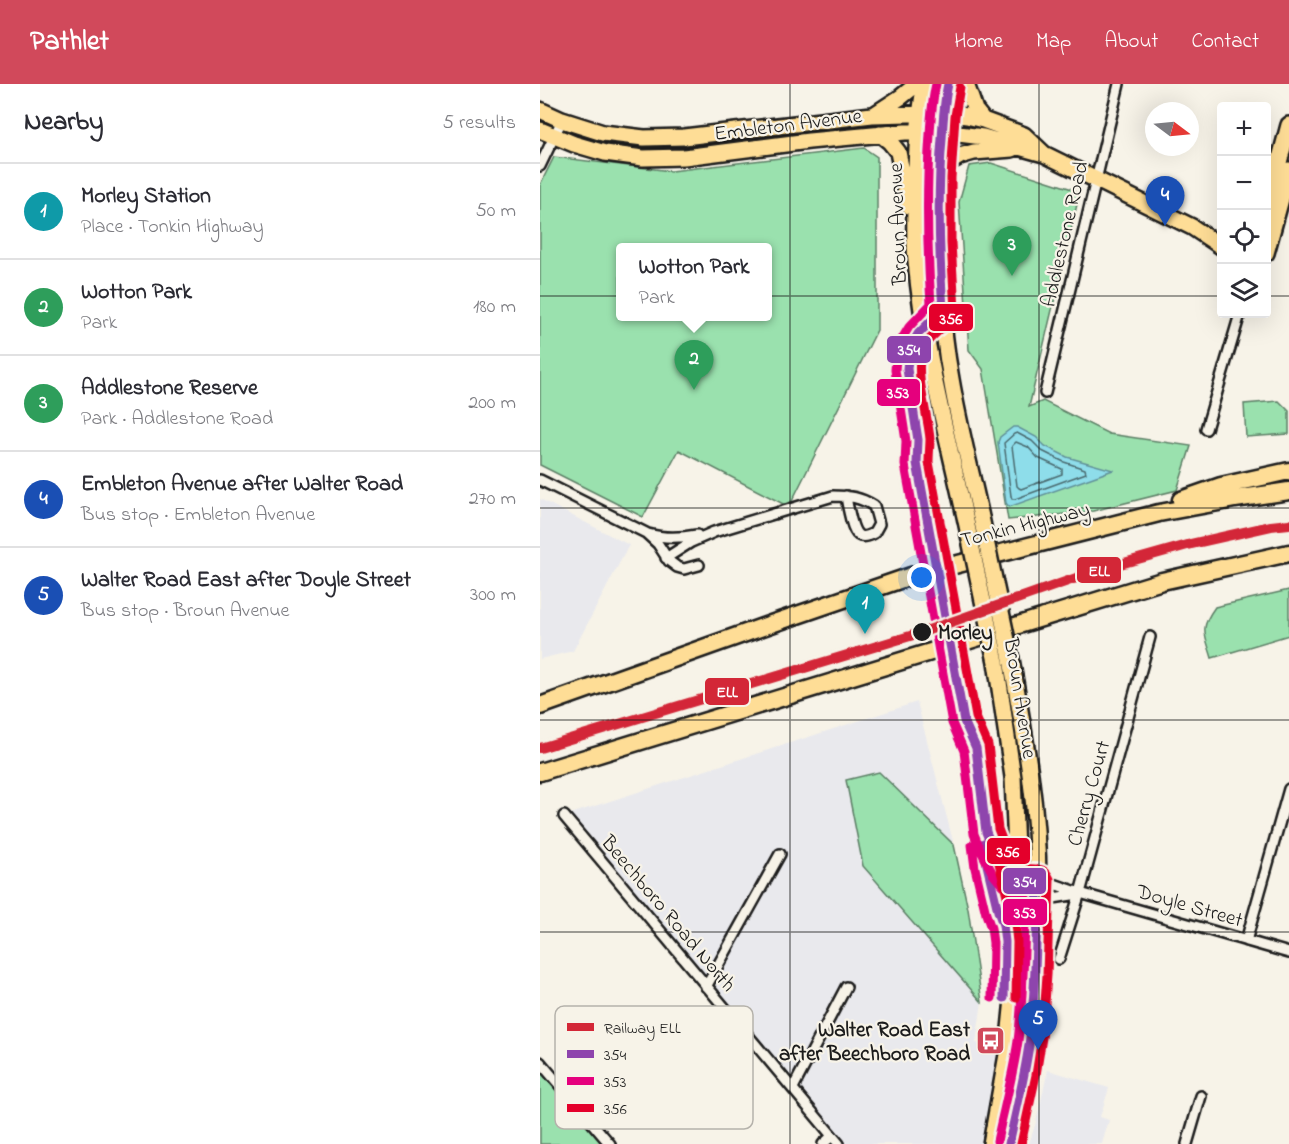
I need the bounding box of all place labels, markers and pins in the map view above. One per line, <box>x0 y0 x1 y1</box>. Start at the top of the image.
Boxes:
pin: 4 <box>1146 176 1184 226</box>
pin: 3 <box>992 226 1032 276</box>
pin: 2 <box>674 340 714 390</box>
pin: 1 <box>846 584 884 634</box>
place label: Morley <box>938 619 993 651</box>
marker: Morley <box>911 621 933 643</box>
pin: 5 <box>1018 1000 1058 1050</box>
place label: Walter Road East after Beechboro Road <box>779 1016 971 1070</box>
bus stop icon: Walter Road East after Beechboro Road <box>975 1025 1007 1057</box>

